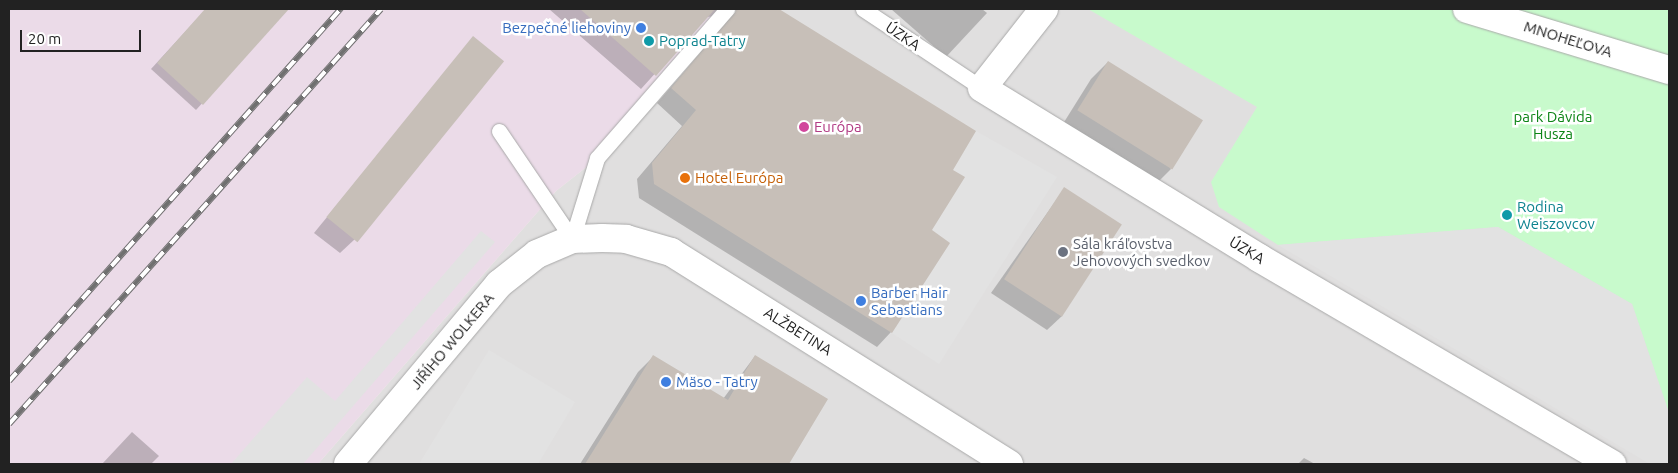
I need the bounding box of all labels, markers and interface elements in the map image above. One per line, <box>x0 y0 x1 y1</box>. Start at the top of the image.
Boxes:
street label: MNOHEĽOVA <box>1522 17 1614 61</box>
street label: ÚZKA <box>882 18 924 54</box>
place label: Bezpečné liehoviny <box>502 19 631 37</box>
scale bar <box>22 20 144 52</box>
marker: Bezpečné liehoviny <box>635 22 647 34</box>
text: 20 m <box>28 30 61 47</box>
place label: Poprad-Tatry <box>659 32 746 50</box>
marker: Poprad-Tatry <box>643 35 655 47</box>
park label: park Dávida Husza <box>1514 107 1592 142</box>
place label: Európa <box>814 118 862 136</box>
marker: Európa <box>798 121 810 133</box>
place label: Hotel Európa <box>695 169 784 187</box>
marker: Hotel Európa <box>679 172 691 184</box>
place label: Rodina Weiszovcov <box>1517 197 1595 232</box>
marker: Rodina Weiszovcov <box>1501 209 1513 221</box>
street label: ÚZKA <box>1226 232 1268 268</box>
place label: Sála kráľovstva Jehovových svedkov <box>1073 234 1210 269</box>
marker: Sála kráľovstva Jehovových svedkov <box>1057 246 1069 258</box>
place label: Barber Hair Sebastians <box>871 283 948 318</box>
street label: JIŘÍHO WOLKERA <box>406 289 498 393</box>
marker: Barber Hair Sebastians <box>855 295 867 307</box>
street label: ALŽBETINA <box>761 303 835 359</box>
place label: Mäso - Tatry <box>676 373 758 391</box>
marker: Mäso - Tatry <box>660 376 672 388</box>

